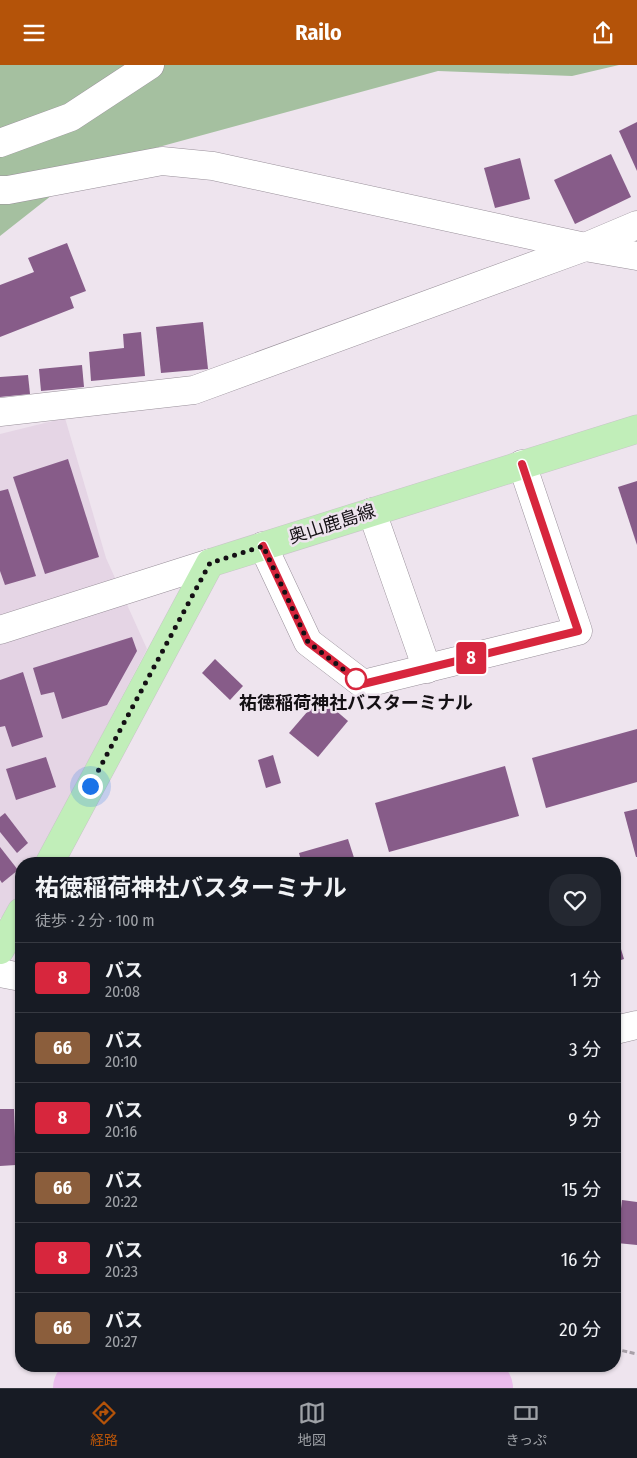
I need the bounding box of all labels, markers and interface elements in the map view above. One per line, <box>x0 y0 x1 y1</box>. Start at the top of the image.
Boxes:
icon: menu <box>20 19 48 47</box>
text: Railo <box>295 19 342 46</box>
icon: share <box>589 19 617 47</box>
street label: 奥山鹿島線 <box>286 500 378 548</box>
line badge: 8 <box>455 642 487 674</box>
text: 8 <box>466 647 476 669</box>
marker: 祐徳稲荷神社バスターミナル <box>345 668 367 690</box>
place label: 祐徳稲荷神社バスターミナル <box>239 692 473 714</box>
your location <box>78 774 103 799</box>
text: 祐徳稲荷神社バスターミナル <box>35 874 347 902</box>
button: heart <box>549 874 601 926</box>
text: 徒歩 · 2 分 · 100 m <box>35 911 155 930</box>
text: バス <box>105 959 143 982</box>
text: 8 <box>58 967 67 989</box>
text: 1 分 <box>570 968 601 991</box>
text: 20:08 <box>105 982 140 1001</box>
text: バス <box>105 1029 143 1052</box>
text: 66 <box>53 1037 72 1059</box>
text: 3 分 <box>569 1038 601 1061</box>
text: 20:10 <box>105 1052 138 1071</box>
text: バス <box>105 1099 143 1122</box>
text: 8 <box>58 1107 67 1129</box>
text: 9 分 <box>568 1108 601 1131</box>
text: 20:16 <box>105 1122 137 1141</box>
text: バス <box>105 1169 143 1192</box>
text: 66 <box>53 1177 72 1199</box>
text: 15 分 <box>561 1178 601 1201</box>
text: 20:22 <box>105 1192 138 1211</box>
text: バス <box>105 1239 143 1262</box>
text: 8 <box>58 1247 67 1269</box>
text: 16 分 <box>561 1248 601 1271</box>
text: 20:23 <box>105 1262 138 1281</box>
text: バス <box>105 1309 143 1332</box>
text: 66 <box>53 1317 72 1339</box>
text: 20 分 <box>559 1318 601 1341</box>
text: 20:27 <box>105 1332 137 1351</box>
tab: 経路 <box>90 1399 118 1449</box>
tab: 地図 <box>298 1399 326 1449</box>
tab: きっぷ <box>506 1399 547 1449</box>

